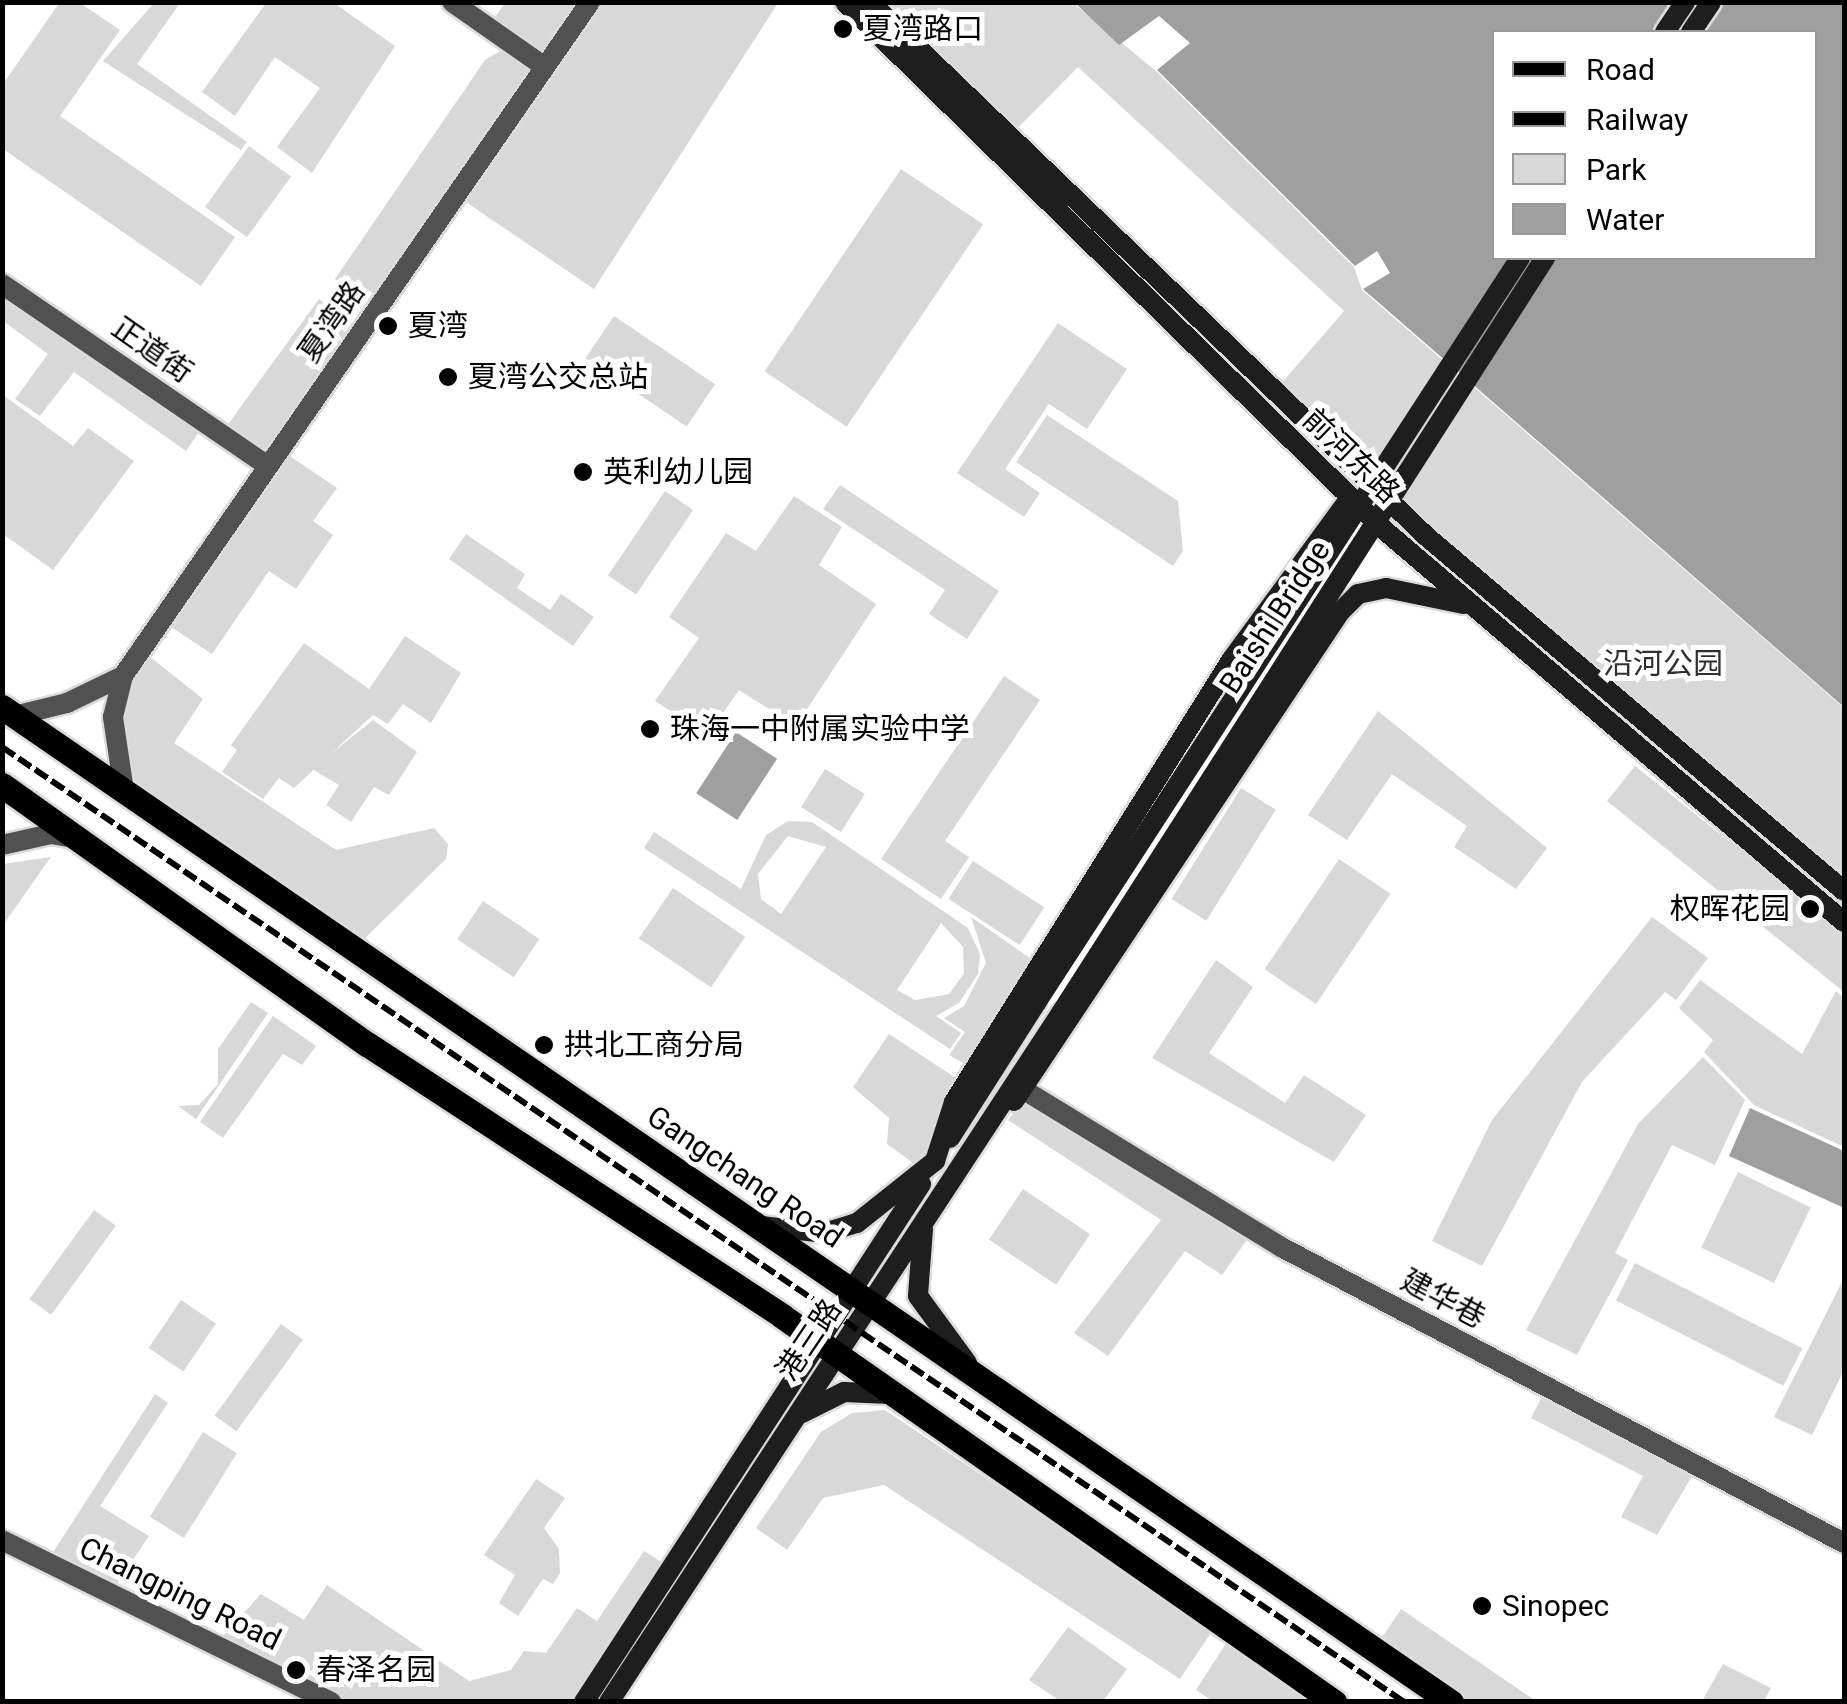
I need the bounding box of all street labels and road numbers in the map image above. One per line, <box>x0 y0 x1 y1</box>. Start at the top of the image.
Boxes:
street label: 夏湾路 <box>291 275 373 369</box>
street label: 正道街 <box>105 309 199 391</box>
street label: 前河东路 <box>1295 401 1407 511</box>
street label: Baishi Bridge <box>1212 534 1338 700</box>
street label: Gangchang Road <box>640 1098 850 1256</box>
street label: 建华巷 <box>1395 1262 1491 1336</box>
street label: 港三路 <box>769 1293 849 1387</box>
street label: Changping Road <box>73 1530 287 1658</box>

